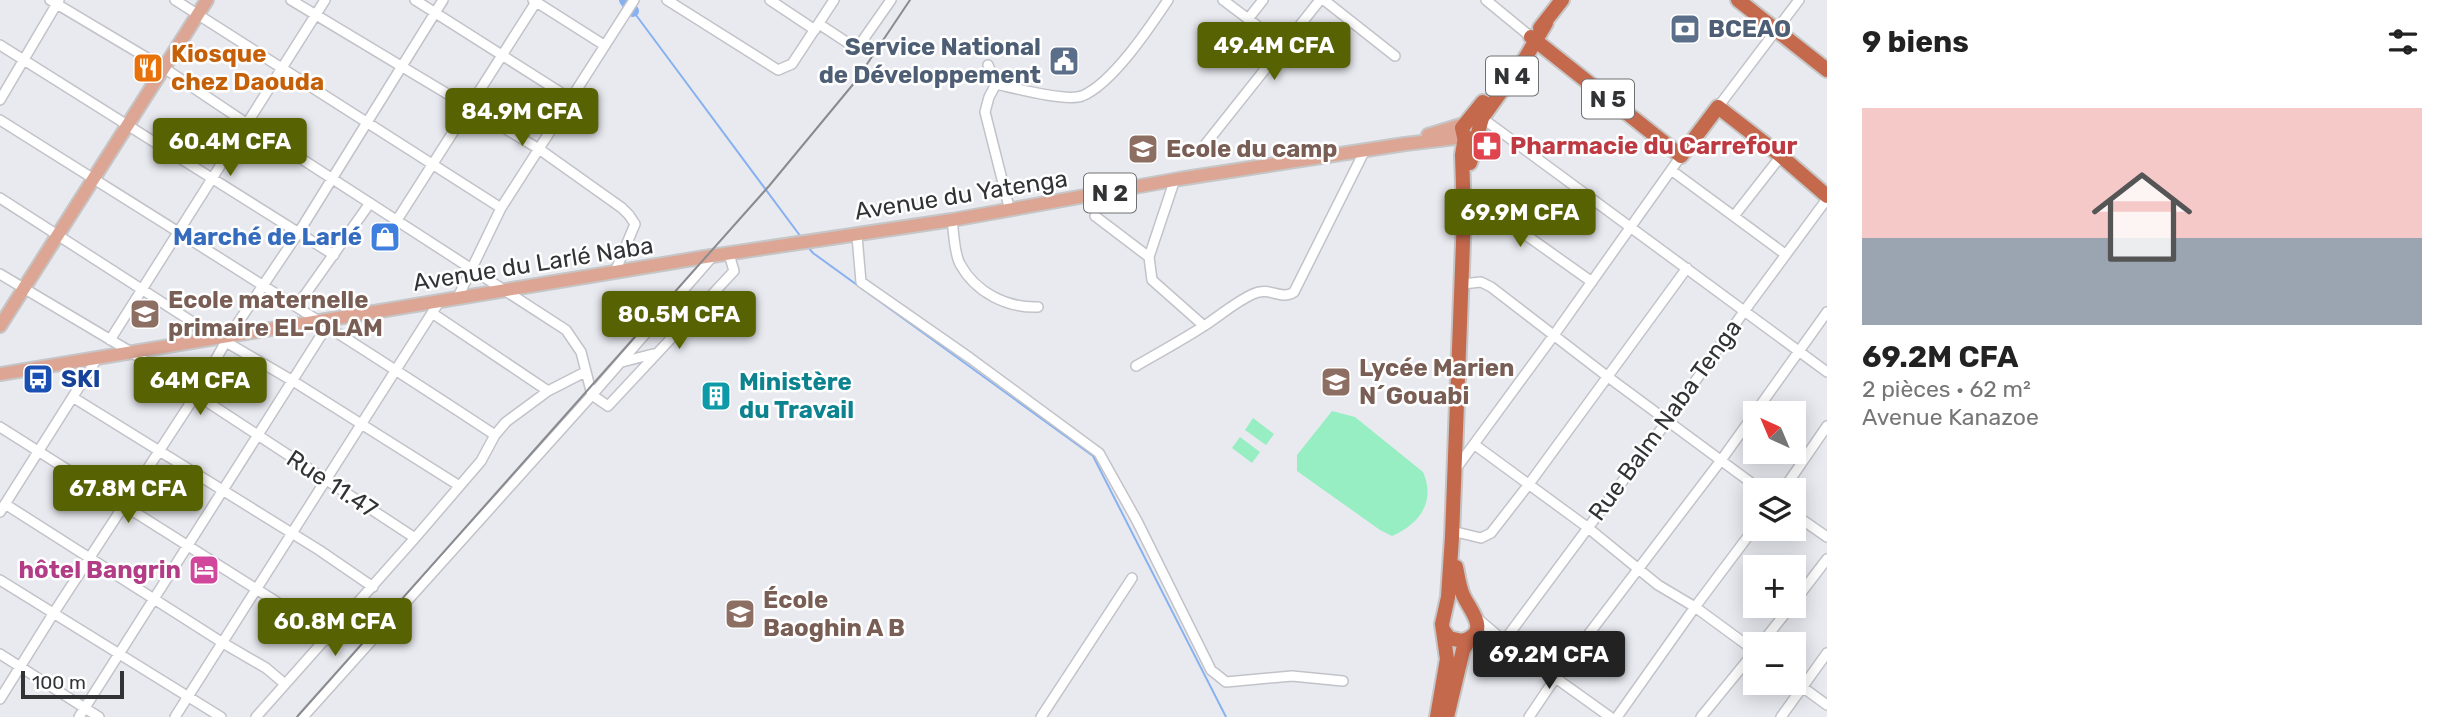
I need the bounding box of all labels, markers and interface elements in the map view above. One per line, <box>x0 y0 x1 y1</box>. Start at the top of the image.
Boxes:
bank icon: BCEAO <box>1668 12 1702 46</box>
place label: BCEAO <box>1708 15 1791 43</box>
pin: 49.4M CFA <box>1194 22 1354 82</box>
icon: filters <box>2384 23 2422 61</box>
text: 9 biens <box>1862 24 1969 60</box>
text: 49.4M CFA <box>1213 31 1335 59</box>
place label: Service National de Développement <box>819 33 1041 89</box>
place label: Kiosque chez Daouda <box>171 40 324 96</box>
public building icon: Service National de Développement <box>1047 44 1081 78</box>
restaurant icon: Kiosque chez Daouda <box>131 51 165 85</box>
road number: N 4 <box>1486 57 1538 96</box>
road number: N 5 <box>1582 80 1634 118</box>
pin: 84.9M CFA <box>442 88 602 148</box>
text: 84.9M CFA <box>461 97 583 125</box>
pin: 60.4M CFA <box>150 118 310 178</box>
text: 60.4M CFA <box>169 127 291 155</box>
pharmacy icon: Pharmacie du Carrefour <box>1470 129 1504 163</box>
school or university icon: Ecole du camp <box>1126 132 1160 166</box>
place label: Pharmacie du Carrefour <box>1510 132 1797 160</box>
place label: Ecole du camp <box>1166 135 1337 163</box>
icon: home <box>2079 154 2205 280</box>
street label: Avenue du Yatenga <box>853 164 1069 226</box>
road number: N 2 <box>1084 174 1136 212</box>
pin: 69.9M CFA <box>1440 190 1600 249</box>
text: 69.9M CFA <box>1461 198 1579 226</box>
shop icon: Marché de Larlé <box>368 220 402 254</box>
place label: Marché de Larlé <box>173 223 362 251</box>
street label: Avenue du Larlé Naba <box>411 231 655 297</box>
place label: Ecole maternelle primaire EL-OLAM <box>168 286 383 342</box>
pin: 80.5M CFA <box>599 292 759 351</box>
school or university icon: Ecole maternelle primaire EL-OLAM <box>128 297 162 331</box>
text: 80.5M CFA <box>618 300 740 328</box>
street label: Rue Balm Naba Tenga <box>1583 314 1747 526</box>
text: 69.2M CFA <box>1862 339 2018 375</box>
place label: Lycée Marien N´Gouabi <box>1359 354 1514 410</box>
pin: 64M CFA <box>135 358 265 417</box>
bus stop icon: SKI <box>21 362 55 396</box>
place label: SKI <box>61 365 101 393</box>
school or university icon: Lycée Marien N´Gouabi <box>1319 365 1353 399</box>
text: 64M CFA <box>150 366 250 394</box>
place label: Ministère du Travail <box>739 368 854 424</box>
text: 2 pièces · 62 m² <box>1862 375 2031 403</box>
building icon: Ministère du Travail <box>699 379 733 413</box>
north arrow <box>1743 401 1806 464</box>
map controls <box>1743 401 1806 695</box>
text: Avenue Kanazoe <box>1862 403 2039 431</box>
street label: Rue 11.47 <box>281 444 383 524</box>
pin: 67.8M CFA <box>48 466 208 525</box>
text: 67.8M CFA <box>69 474 187 502</box>
button: layers <box>1743 478 1806 541</box>
hotel icon: hôtel Bangrin <box>187 553 221 587</box>
button: + <box>1743 555 1806 618</box>
place label: hôtel Bangrin <box>18 556 181 584</box>
place label: École Baoghin A B <box>763 586 905 642</box>
school or university icon: École Baoghin A B <box>723 597 757 631</box>
pin: 60.8M CFA <box>255 598 415 658</box>
text: 60.8M CFA <box>274 607 396 635</box>
pin: 69.2M CFA <box>1469 632 1629 691</box>
button: − <box>1743 632 1806 695</box>
text: 69.2M CFA <box>1489 640 1609 668</box>
scale bar <box>21 668 124 700</box>
text: 100 m <box>32 671 86 694</box>

